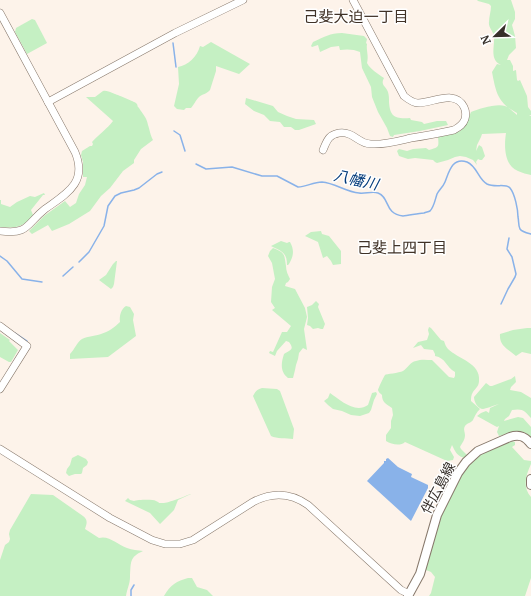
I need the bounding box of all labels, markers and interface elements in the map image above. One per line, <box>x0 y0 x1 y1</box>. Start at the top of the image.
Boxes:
district label: 己斐大迫一丁目 <box>303 7 409 26</box>
north arrow <box>475 16 515 56</box>
text: N <box>478 33 494 47</box>
water label: 八幡川 <box>332 165 382 194</box>
district label: 己斐上四丁目 <box>357 238 447 257</box>
street label: 伴広島線 <box>417 459 459 517</box>

